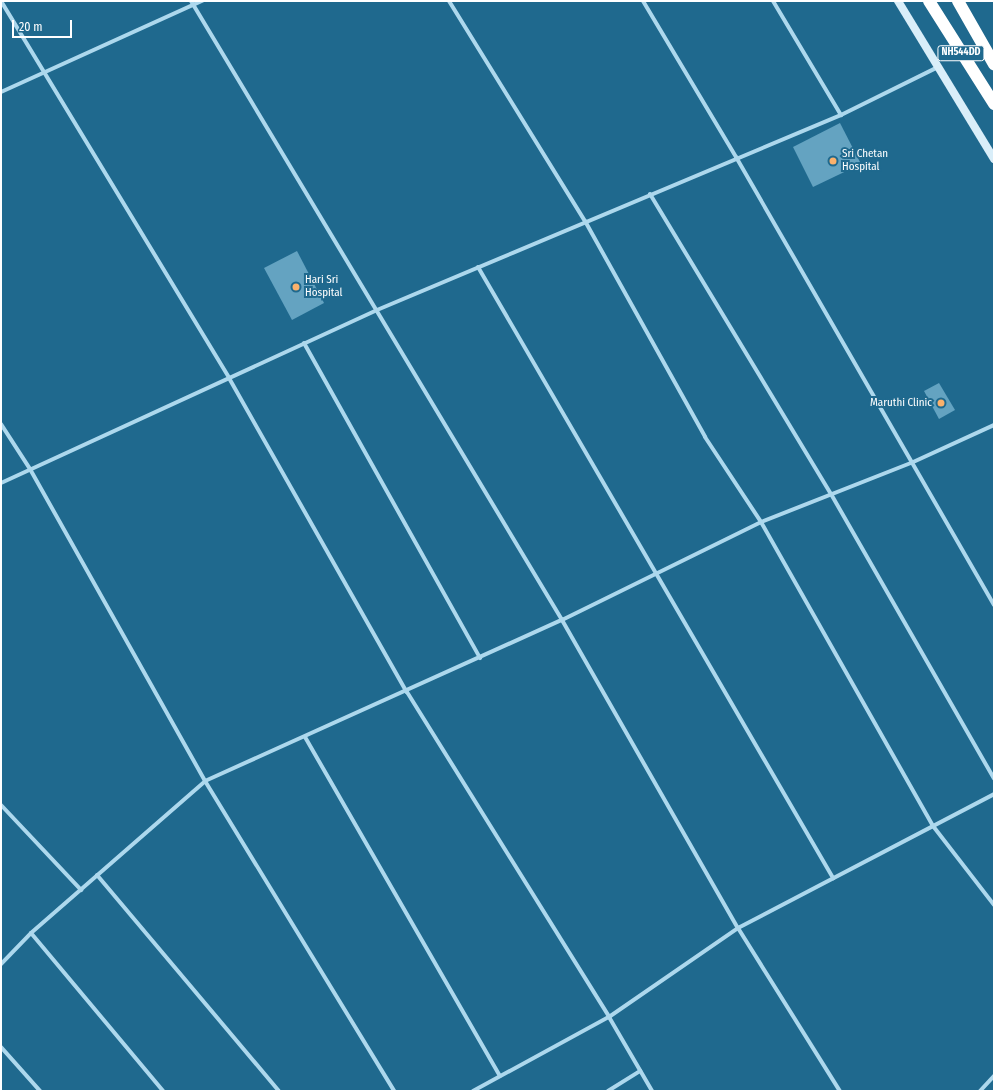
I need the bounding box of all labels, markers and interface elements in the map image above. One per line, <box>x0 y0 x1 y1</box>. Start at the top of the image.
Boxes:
scale bar <box>14 12 74 38</box>
text: 20 m <box>19 20 43 34</box>
road number: NH544DD <box>937 45 985 61</box>
place label: Sri Chetan Hospital <box>842 148 888 174</box>
marker: Sri Chetan Hospital <box>827 155 839 167</box>
place label: Hari Sri Hospital <box>305 274 342 300</box>
marker: Hari Sri Hospital <box>290 281 302 293</box>
place label: Maruthi Clinic <box>870 396 932 410</box>
marker: Maruthi Clinic <box>935 397 947 409</box>

